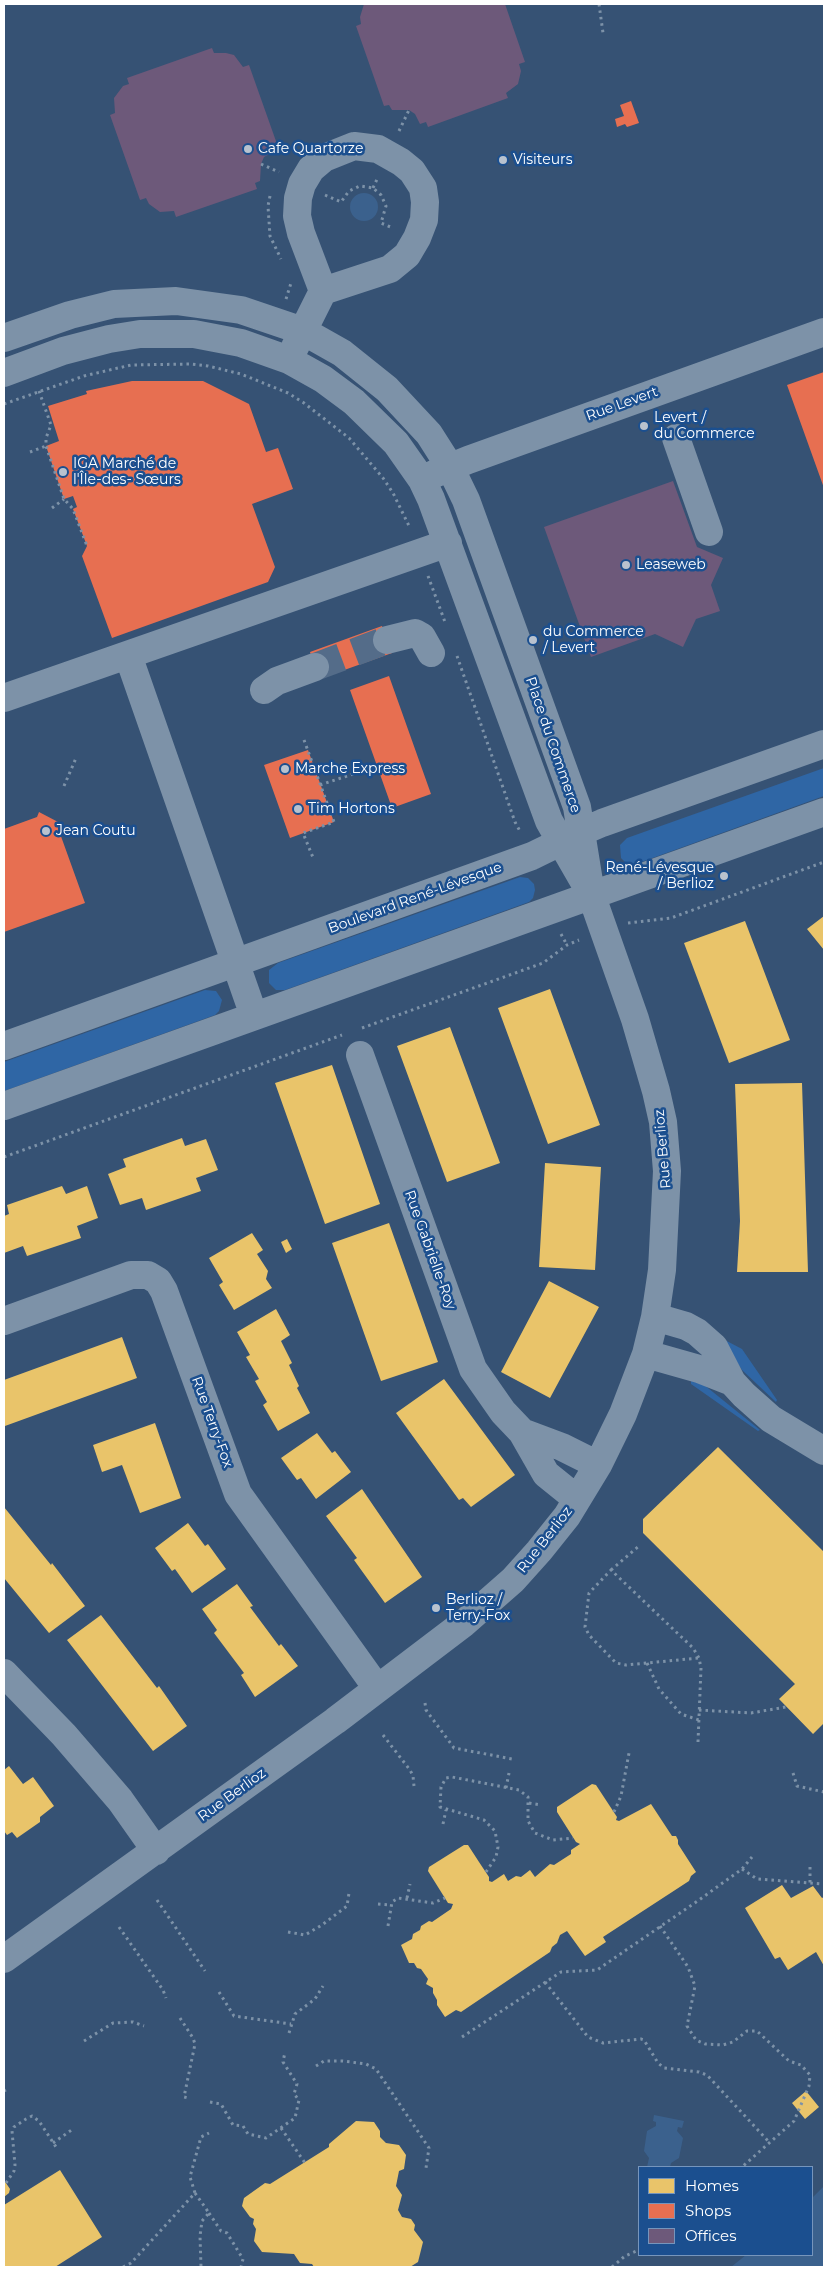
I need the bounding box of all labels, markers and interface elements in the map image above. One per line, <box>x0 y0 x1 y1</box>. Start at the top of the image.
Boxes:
place label: Cafe Quartorze <box>258 141 363 157</box>
marker: Cafe Quartorze <box>242 143 254 155</box>
place label: Visiteurs <box>513 152 572 168</box>
marker: Visiteurs <box>497 154 509 166</box>
street label: Rue Levert <box>584 383 660 425</box>
place label: Levert / du Commerce <box>654 410 755 442</box>
marker: Levert / du Commerce <box>638 420 650 432</box>
place label: IGA Marché de l'Île-des- Sœurs <box>73 456 181 488</box>
marker: IGA Marché de l'Île-des- Sœurs <box>57 466 69 478</box>
place label: Leaseweb <box>636 557 706 573</box>
marker: Leaseweb <box>620 559 632 571</box>
place label: du Commerce / Levert <box>543 624 644 656</box>
marker: du Commerce / Levert <box>527 634 539 646</box>
street label: Place du Commerce <box>522 675 584 815</box>
place label: Marche Express <box>295 761 405 777</box>
marker: Marche Express <box>279 763 291 775</box>
place label: Tim Hortons <box>308 801 395 817</box>
marker: Tim Hortons <box>292 803 304 815</box>
place label: Jean Coutu <box>56 823 136 839</box>
marker: Jean Coutu <box>40 825 52 837</box>
street label: Boulevard René-Lévesque <box>326 859 504 937</box>
place label: René-Lévesque / Berlioz <box>606 860 714 892</box>
marker: René-Lévesque / Berlioz <box>718 870 730 882</box>
street label: Rue Berlioz <box>651 1109 675 1189</box>
street label: Rue Gabrielle-Roy <box>401 1188 459 1312</box>
street label: Rue Terry-Fox <box>188 1374 236 1470</box>
street label: Rue Berlioz <box>514 1504 576 1576</box>
place label: Berlioz / Terry-Fox <box>446 1592 510 1624</box>
marker: Berlioz / Terry-Fox <box>430 1602 442 1614</box>
street label: Rue Berlioz <box>195 1765 269 1825</box>
legend <box>638 2166 813 2256</box>
text: Homes <box>685 2176 739 2195</box>
text: Shops <box>685 2201 731 2220</box>
text: Offices <box>685 2226 737 2245</box>

